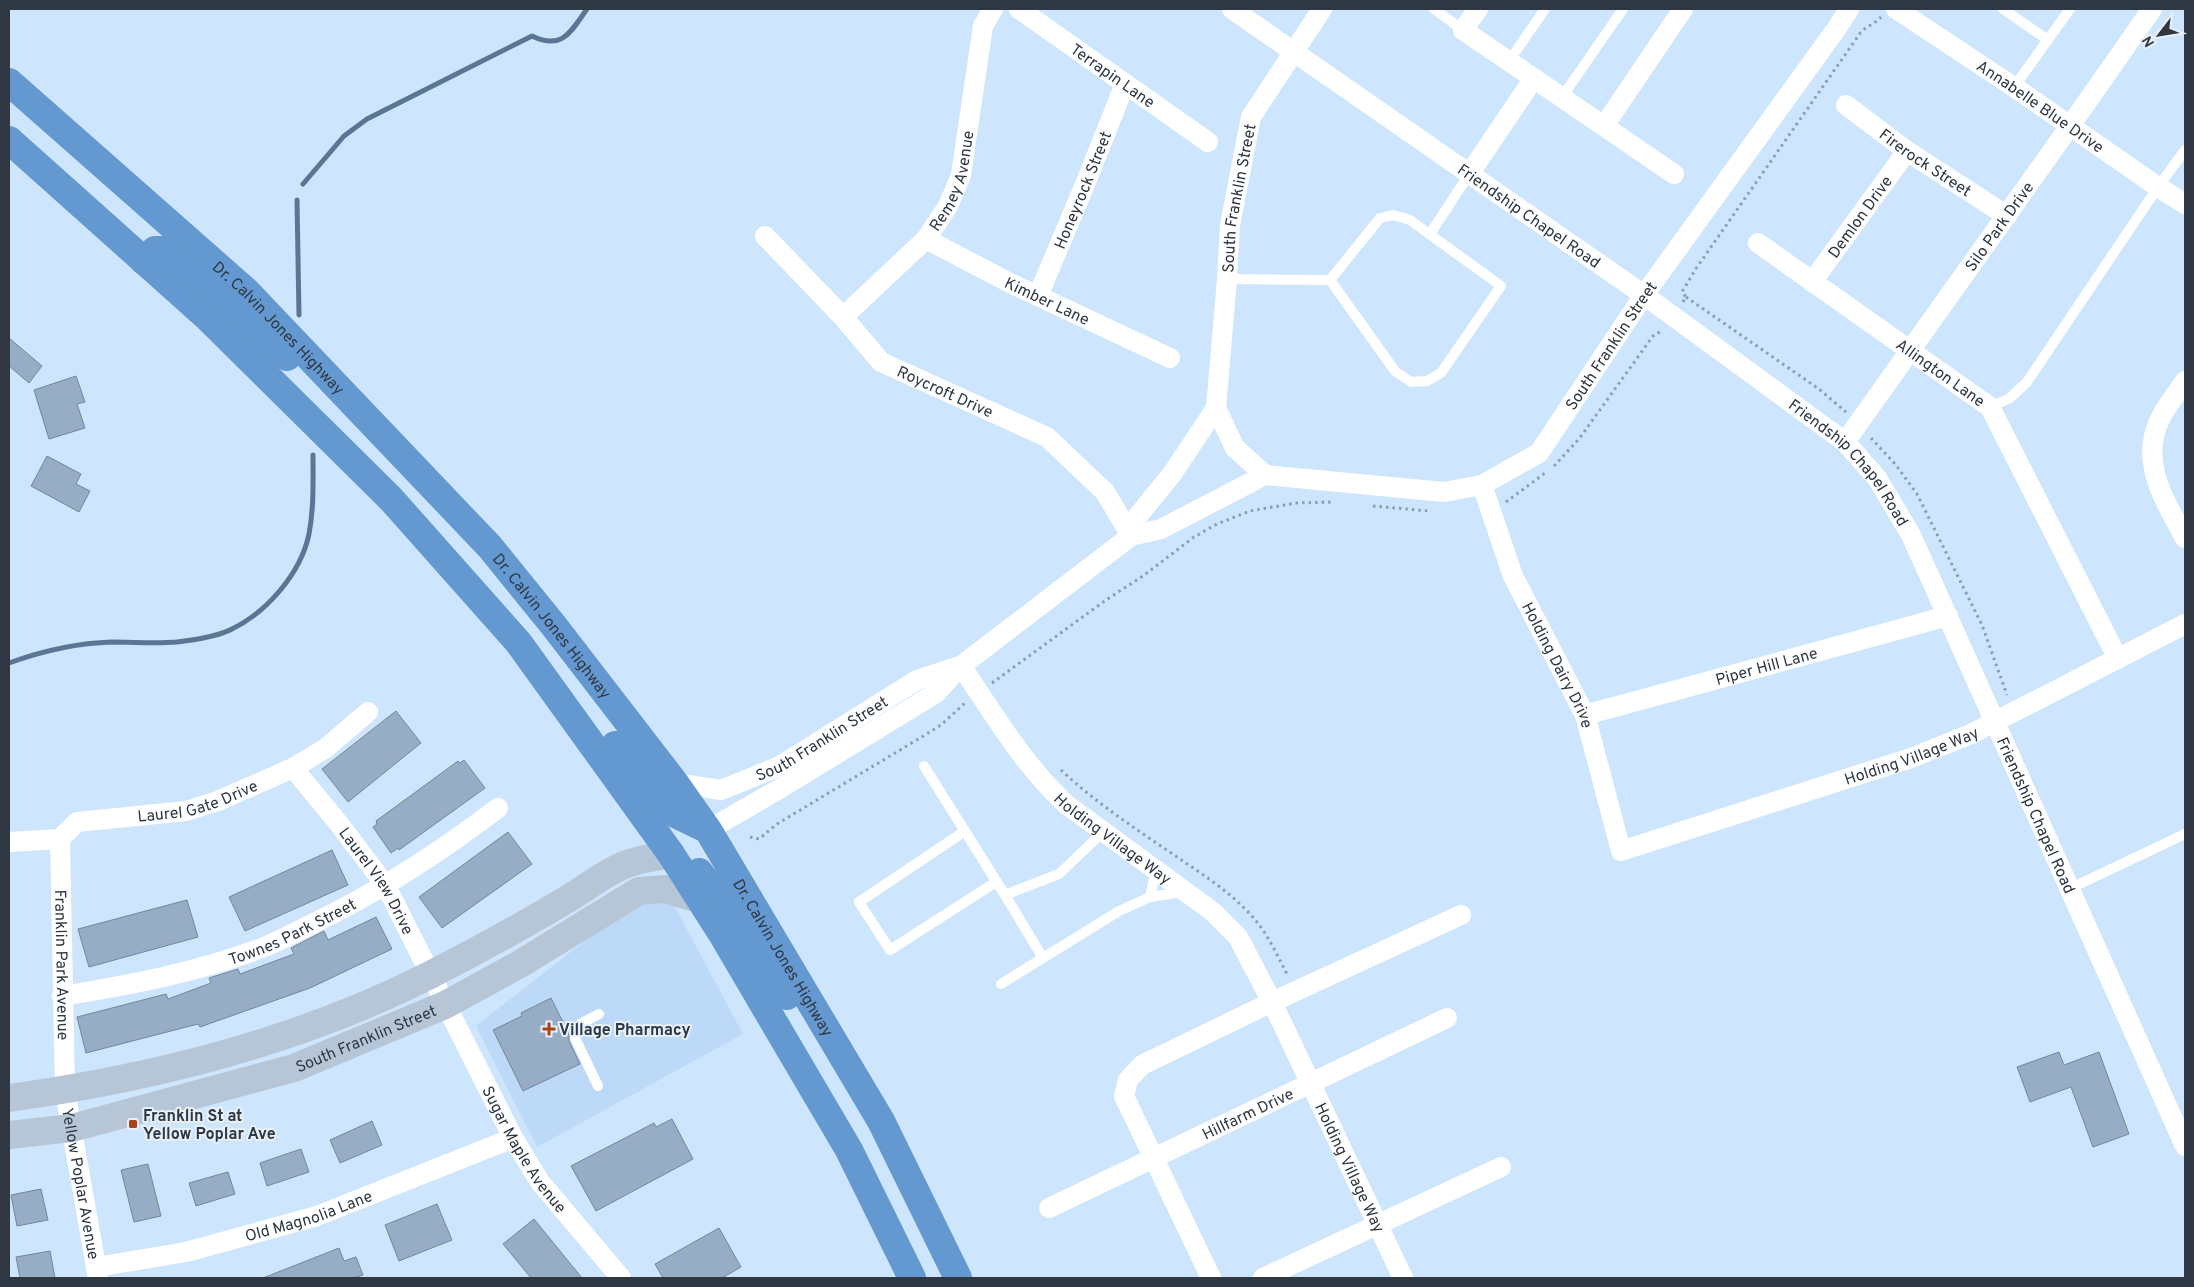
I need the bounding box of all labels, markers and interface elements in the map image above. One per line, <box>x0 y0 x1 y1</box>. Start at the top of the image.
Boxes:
north arrow <box>2134 10 2184 60</box>
text: N <box>2139 32 2159 50</box>
street label: Terrapin Lane <box>1066 40 1158 113</box>
street label: Annabelle Blue Drive <box>1972 57 2107 158</box>
street label: South Franklin Street <box>1219 122 1261 273</box>
street label: Firerock Street <box>1874 125 1974 202</box>
street label: Remey Avenue <box>926 129 979 236</box>
street label: Honeyrock Street <box>1051 129 1117 253</box>
street label: Friendship Chapel Road <box>1453 161 1604 274</box>
street label: Demlon Drive <box>1825 173 1898 263</box>
street label: Silo Park Drive <box>1962 179 2039 276</box>
street label: Dr. Calvin Jones Highway <box>207 258 348 400</box>
street label: Kimber Lane <box>1001 274 1092 331</box>
street label: South Franklin Street <box>1562 278 1663 415</box>
street label: Allington Lane <box>1891 336 1988 412</box>
street label: Roycroft Drive <box>893 363 996 423</box>
street label: Friendship Chapel Road <box>1784 396 1912 531</box>
street label: Dr. Calvin Jones Highway <box>487 550 614 704</box>
street label: Holding Dairy Drive <box>1516 599 1596 731</box>
street label: Piper Hill Lane <box>1714 644 1820 691</box>
street label: South Franklin Street <box>753 693 892 787</box>
street label: Holding Village Way <box>1842 724 1983 791</box>
street label: Friendship Chapel Road <box>1991 734 2079 897</box>
street label: Laurel Gate Drive <box>137 777 261 828</box>
street label: Holding Village Way <box>1049 790 1175 890</box>
street label: Laurel View Drive <box>333 824 417 939</box>
street label: Dr. Calvin Jones Highway <box>727 876 837 1041</box>
street label: Franklin Park Avenue <box>49 890 72 1041</box>
street label: Townes Park Street <box>226 895 360 971</box>
street label: South Franklin Street <box>293 1002 440 1078</box>
place label: Village Pharmacy <box>559 1021 691 1041</box>
marker: Village Pharmacy <box>543 1023 555 1035</box>
street label: Sugar Maple Avenue <box>476 1083 570 1218</box>
street label: Hillfarm Drive <box>1199 1085 1297 1145</box>
street label: Holding Village Way <box>1309 1100 1388 1236</box>
street label: Yellow Poplar Avenue <box>56 1107 103 1261</box>
place label: Franklin St at Yellow Poplar Ave <box>143 1107 276 1145</box>
marker: Franklin St at Yellow Poplar Ave <box>127 1118 139 1130</box>
street label: Old Magnolia Lane <box>243 1187 376 1247</box>

